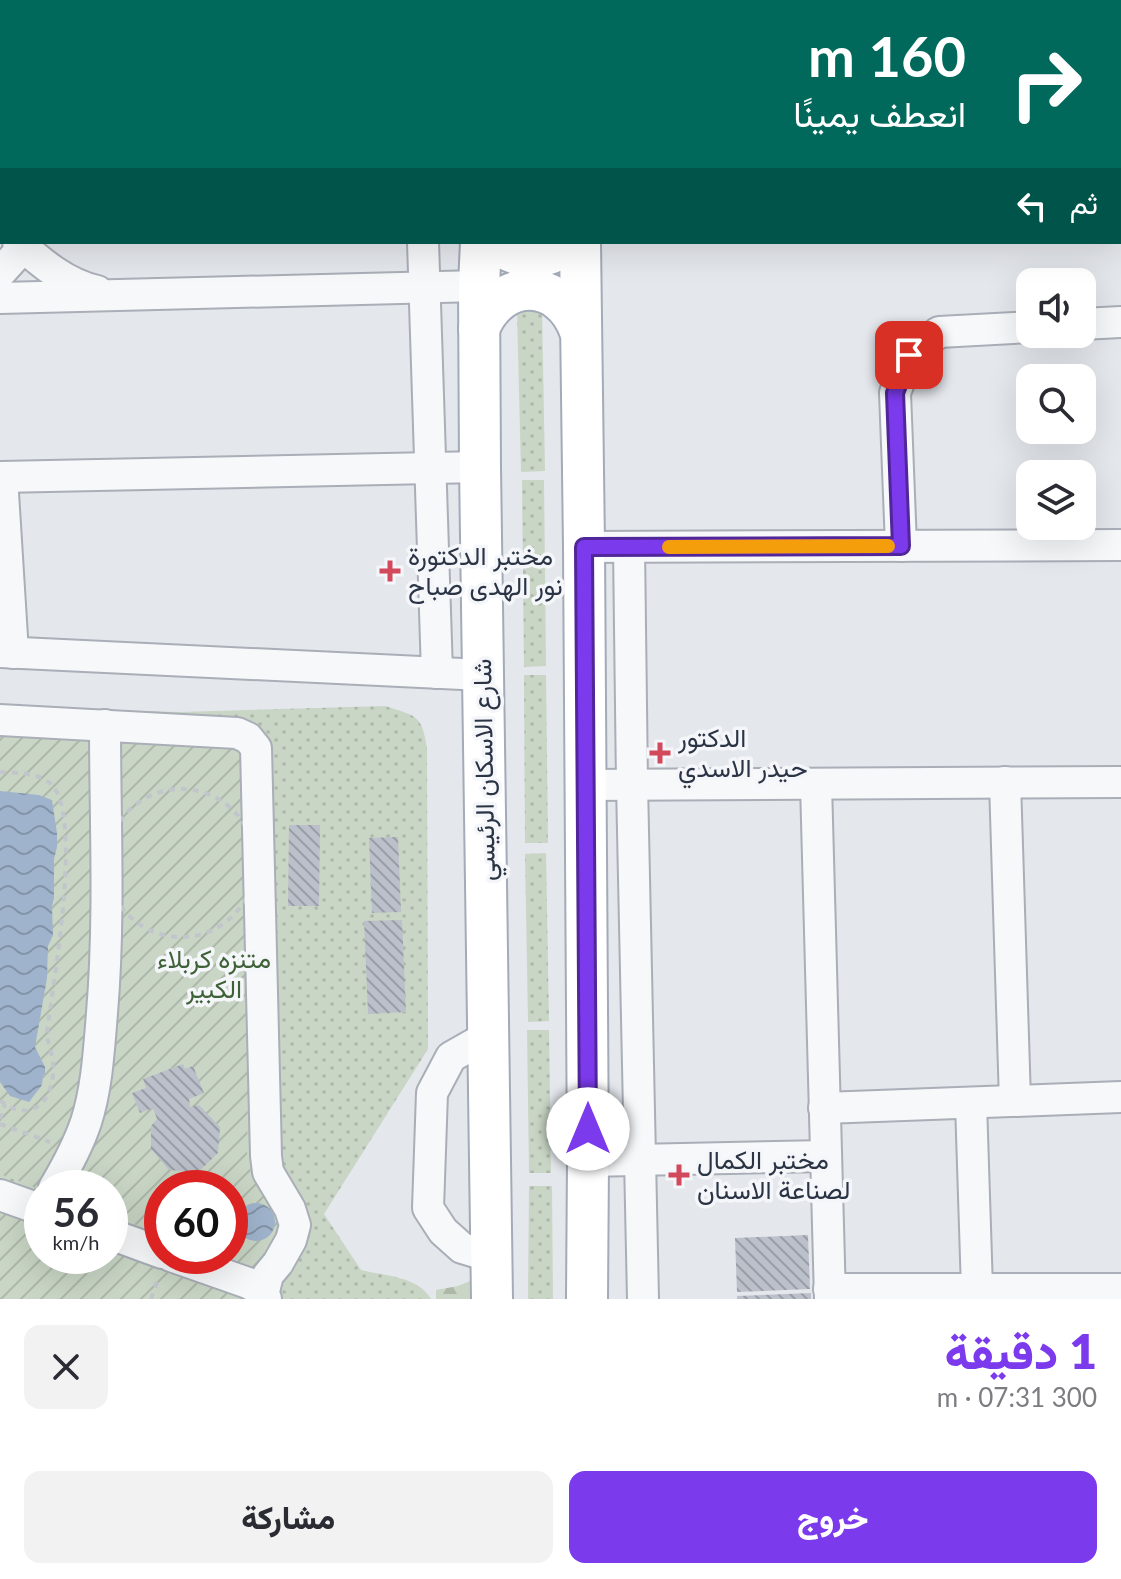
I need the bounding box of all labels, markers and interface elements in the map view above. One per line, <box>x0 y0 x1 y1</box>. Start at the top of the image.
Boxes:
text: 160 m <box>808 22 966 89</box>
icon: right <box>994 32 1098 136</box>
text: انعطف يمينًا <box>793 91 966 135</box>
icon: left <box>1010 184 1054 228</box>
text: ثم <box>1070 184 1098 220</box>
map controls <box>1016 268 1096 540</box>
button: sound <box>1016 268 1096 348</box>
pin <box>875 321 943 389</box>
icon: arrive <box>887 333 931 377</box>
button: search <box>1016 364 1096 444</box>
button: layers <box>1016 460 1096 540</box>
place label: مختبر الدكتورة نور الهدى صباح <box>408 539 563 604</box>
marker: مختبر الدكتورة نور الهدى صباح <box>379 560 401 582</box>
street label: شارع الاسكان الرئيسي <box>465 658 507 882</box>
place label: الدكتور حيدر الاسدي <box>677 721 808 789</box>
marker: الدكتور حيدر الاسدي <box>649 742 671 764</box>
park label: متنزه كربلاء الكبير <box>157 942 271 1005</box>
position arrow <box>546 1087 630 1171</box>
place label: مختبر الكمال لصناعة الاسنان <box>697 1143 851 1205</box>
marker: مختبر الكمال لصناعة الاسنان <box>668 1164 690 1186</box>
speed limit sign: 60 <box>144 1170 248 1274</box>
text: 56 <box>53 1188 99 1236</box>
text: km/h <box>53 1230 99 1254</box>
text: 1 دقيقة <box>944 1322 1097 1379</box>
button: close <box>24 1325 108 1409</box>
text: 300 m · 07:31 <box>937 1381 1097 1413</box>
button: مشاركة <box>24 1471 553 1563</box>
button: خروج <box>569 1471 1097 1563</box>

